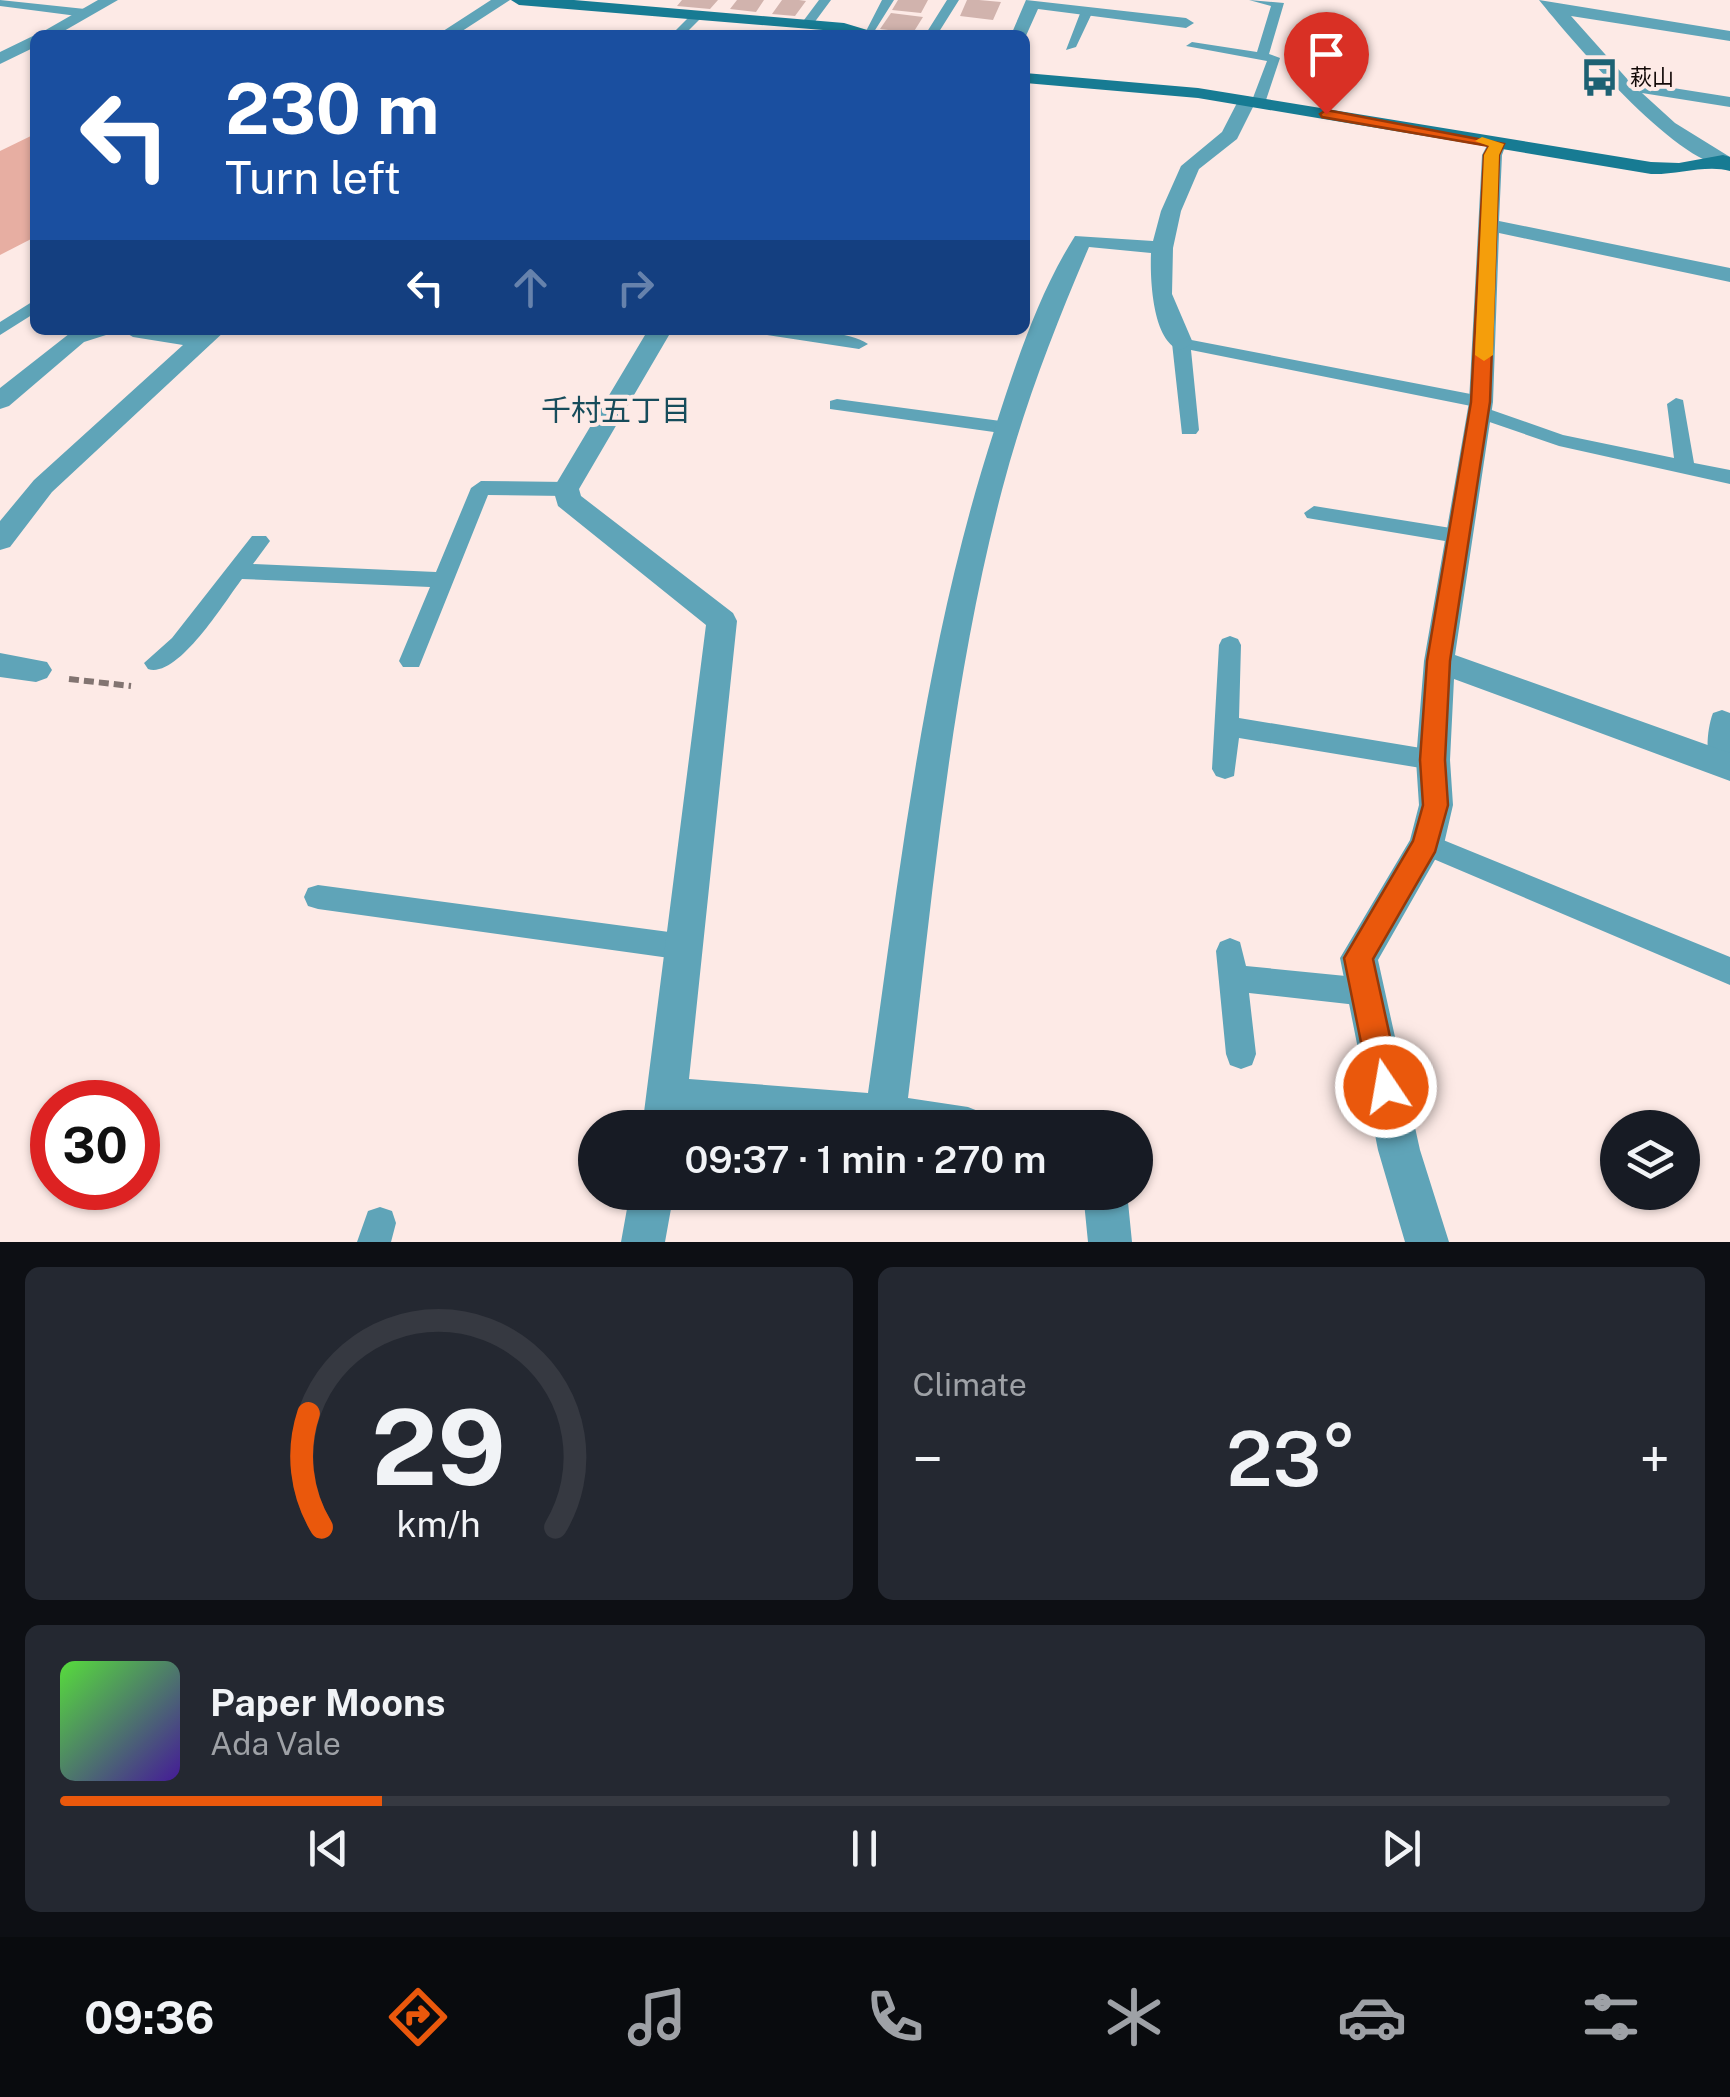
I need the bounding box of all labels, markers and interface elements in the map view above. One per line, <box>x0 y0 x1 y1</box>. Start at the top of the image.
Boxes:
pin <box>1284 12 1369 115</box>
icon: arrive <box>1299 27 1354 82</box>
bus stop icon: 萩山 <box>1579 56 1621 98</box>
place label: 萩山 <box>1630 64 1674 90</box>
text: 230 m <box>225 67 439 150</box>
icon: left <box>60 70 190 200</box>
text: Turn left <box>225 151 401 204</box>
icon: left <box>398 260 453 315</box>
icon: ahead <box>503 260 558 315</box>
icon: right <box>608 260 663 315</box>
district label: 千村五丁目 <box>541 392 691 428</box>
position arrow <box>1334 1035 1438 1139</box>
speed limit sign: 30 <box>30 1080 160 1210</box>
map controls <box>1600 1110 1700 1210</box>
button: layers <box>1600 1110 1700 1210</box>
text: 09:37 · 1 min · 270 m <box>685 1137 1046 1182</box>
text: Climate <box>913 1366 1027 1403</box>
text: 29 <box>371 1386 506 1508</box>
text: 23° <box>1226 1415 1356 1503</box>
text: − <box>913 1427 943 1491</box>
text: + <box>1639 1427 1670 1491</box>
text: km/h <box>397 1503 481 1545</box>
text: Paper Moons <box>210 1680 445 1725</box>
text: Ada Vale <box>210 1725 341 1762</box>
icon: previous <box>301 1821 356 1876</box>
icon: pause <box>837 1821 892 1876</box>
icon: next <box>1374 1821 1429 1876</box>
icon: directions <box>383 1982 453 2052</box>
icon: music <box>622 1982 692 2052</box>
icon: phone <box>860 1982 930 2052</box>
icon: climate <box>1099 1982 1169 2052</box>
icon: car <box>1337 1982 1407 2052</box>
icon: filters <box>1576 1982 1646 2052</box>
text: 09:36 <box>84 1991 214 2044</box>

